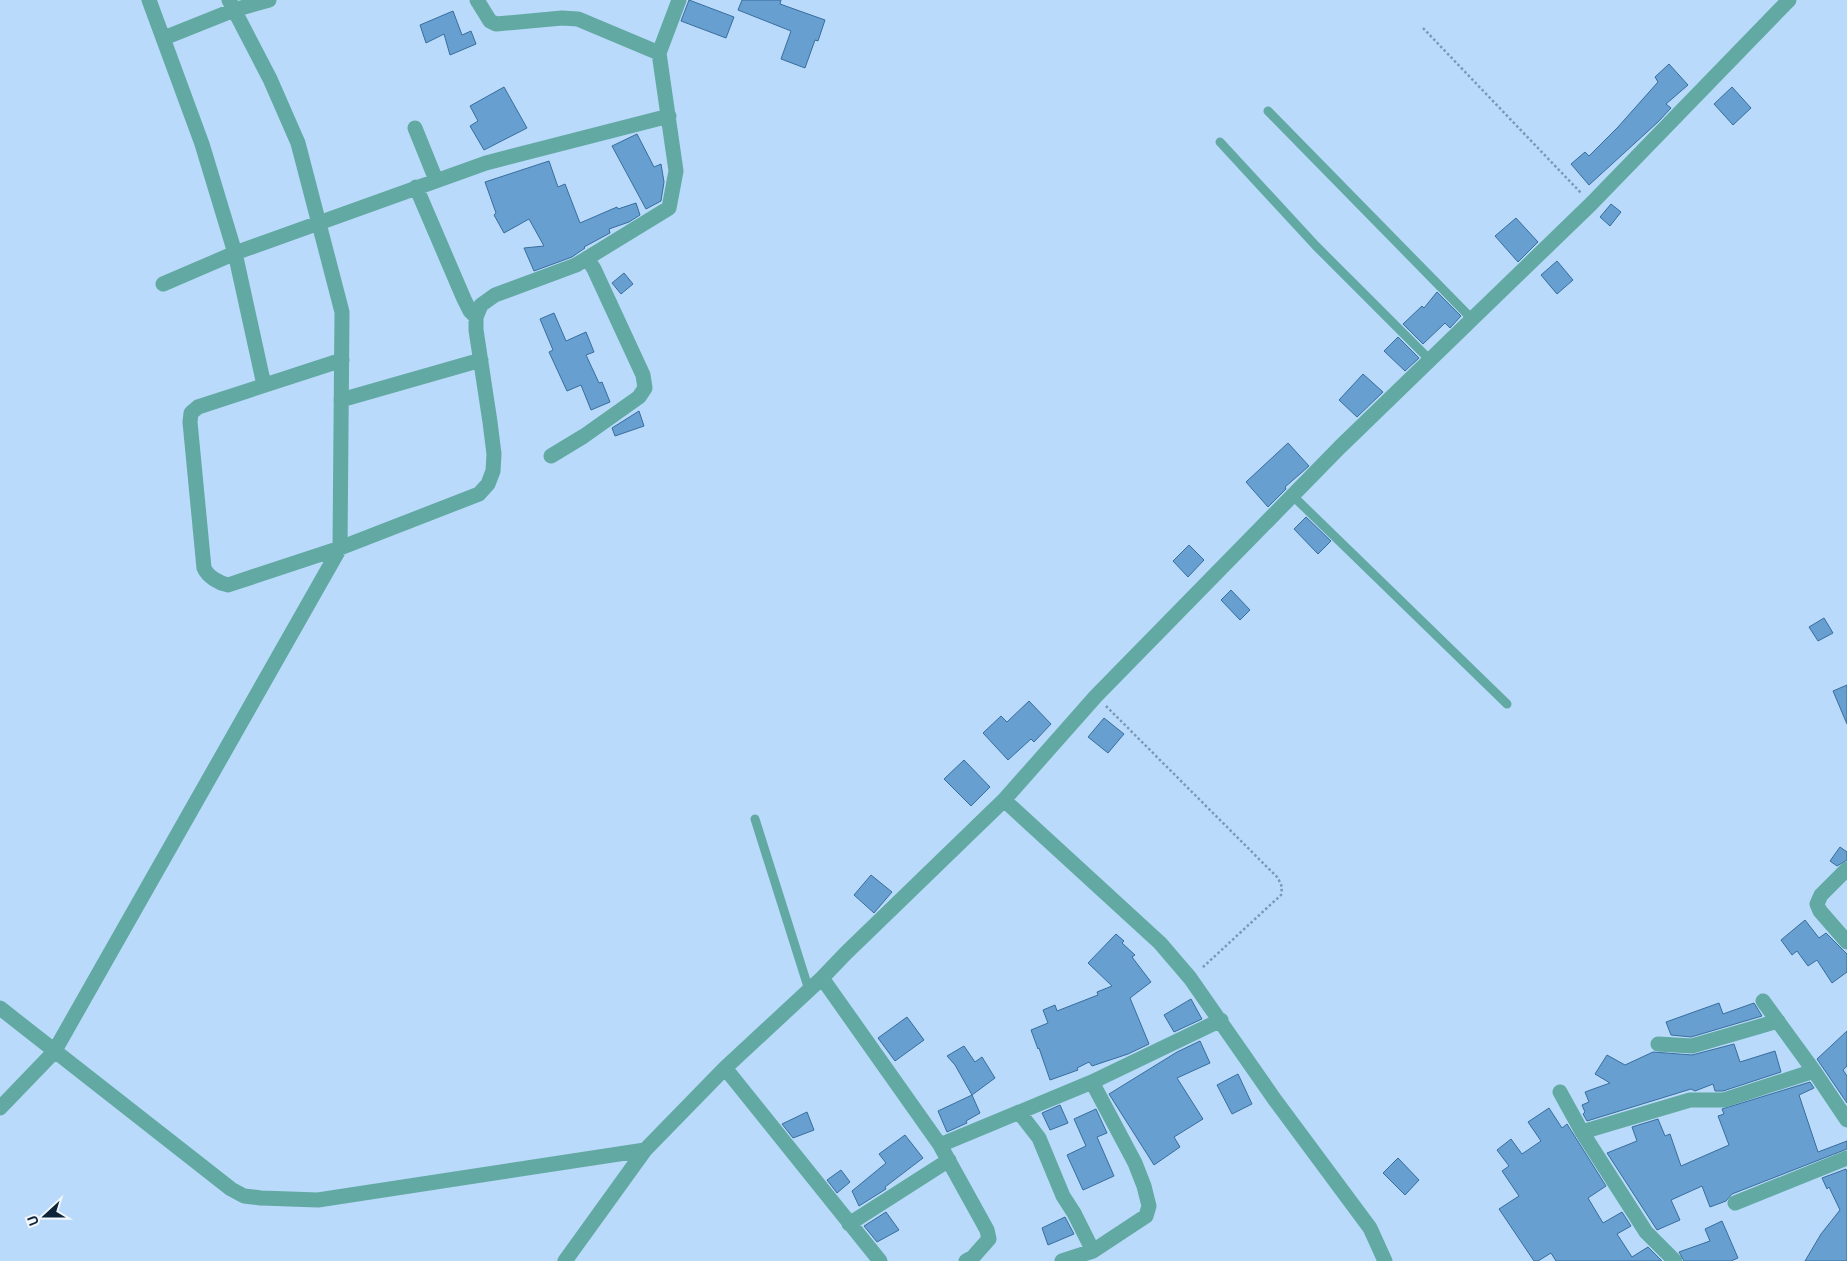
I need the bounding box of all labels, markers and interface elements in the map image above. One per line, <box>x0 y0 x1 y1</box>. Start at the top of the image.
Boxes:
north arrow <box>20 1191 70 1241</box>
text: U <box>24 1213 42 1228</box>

